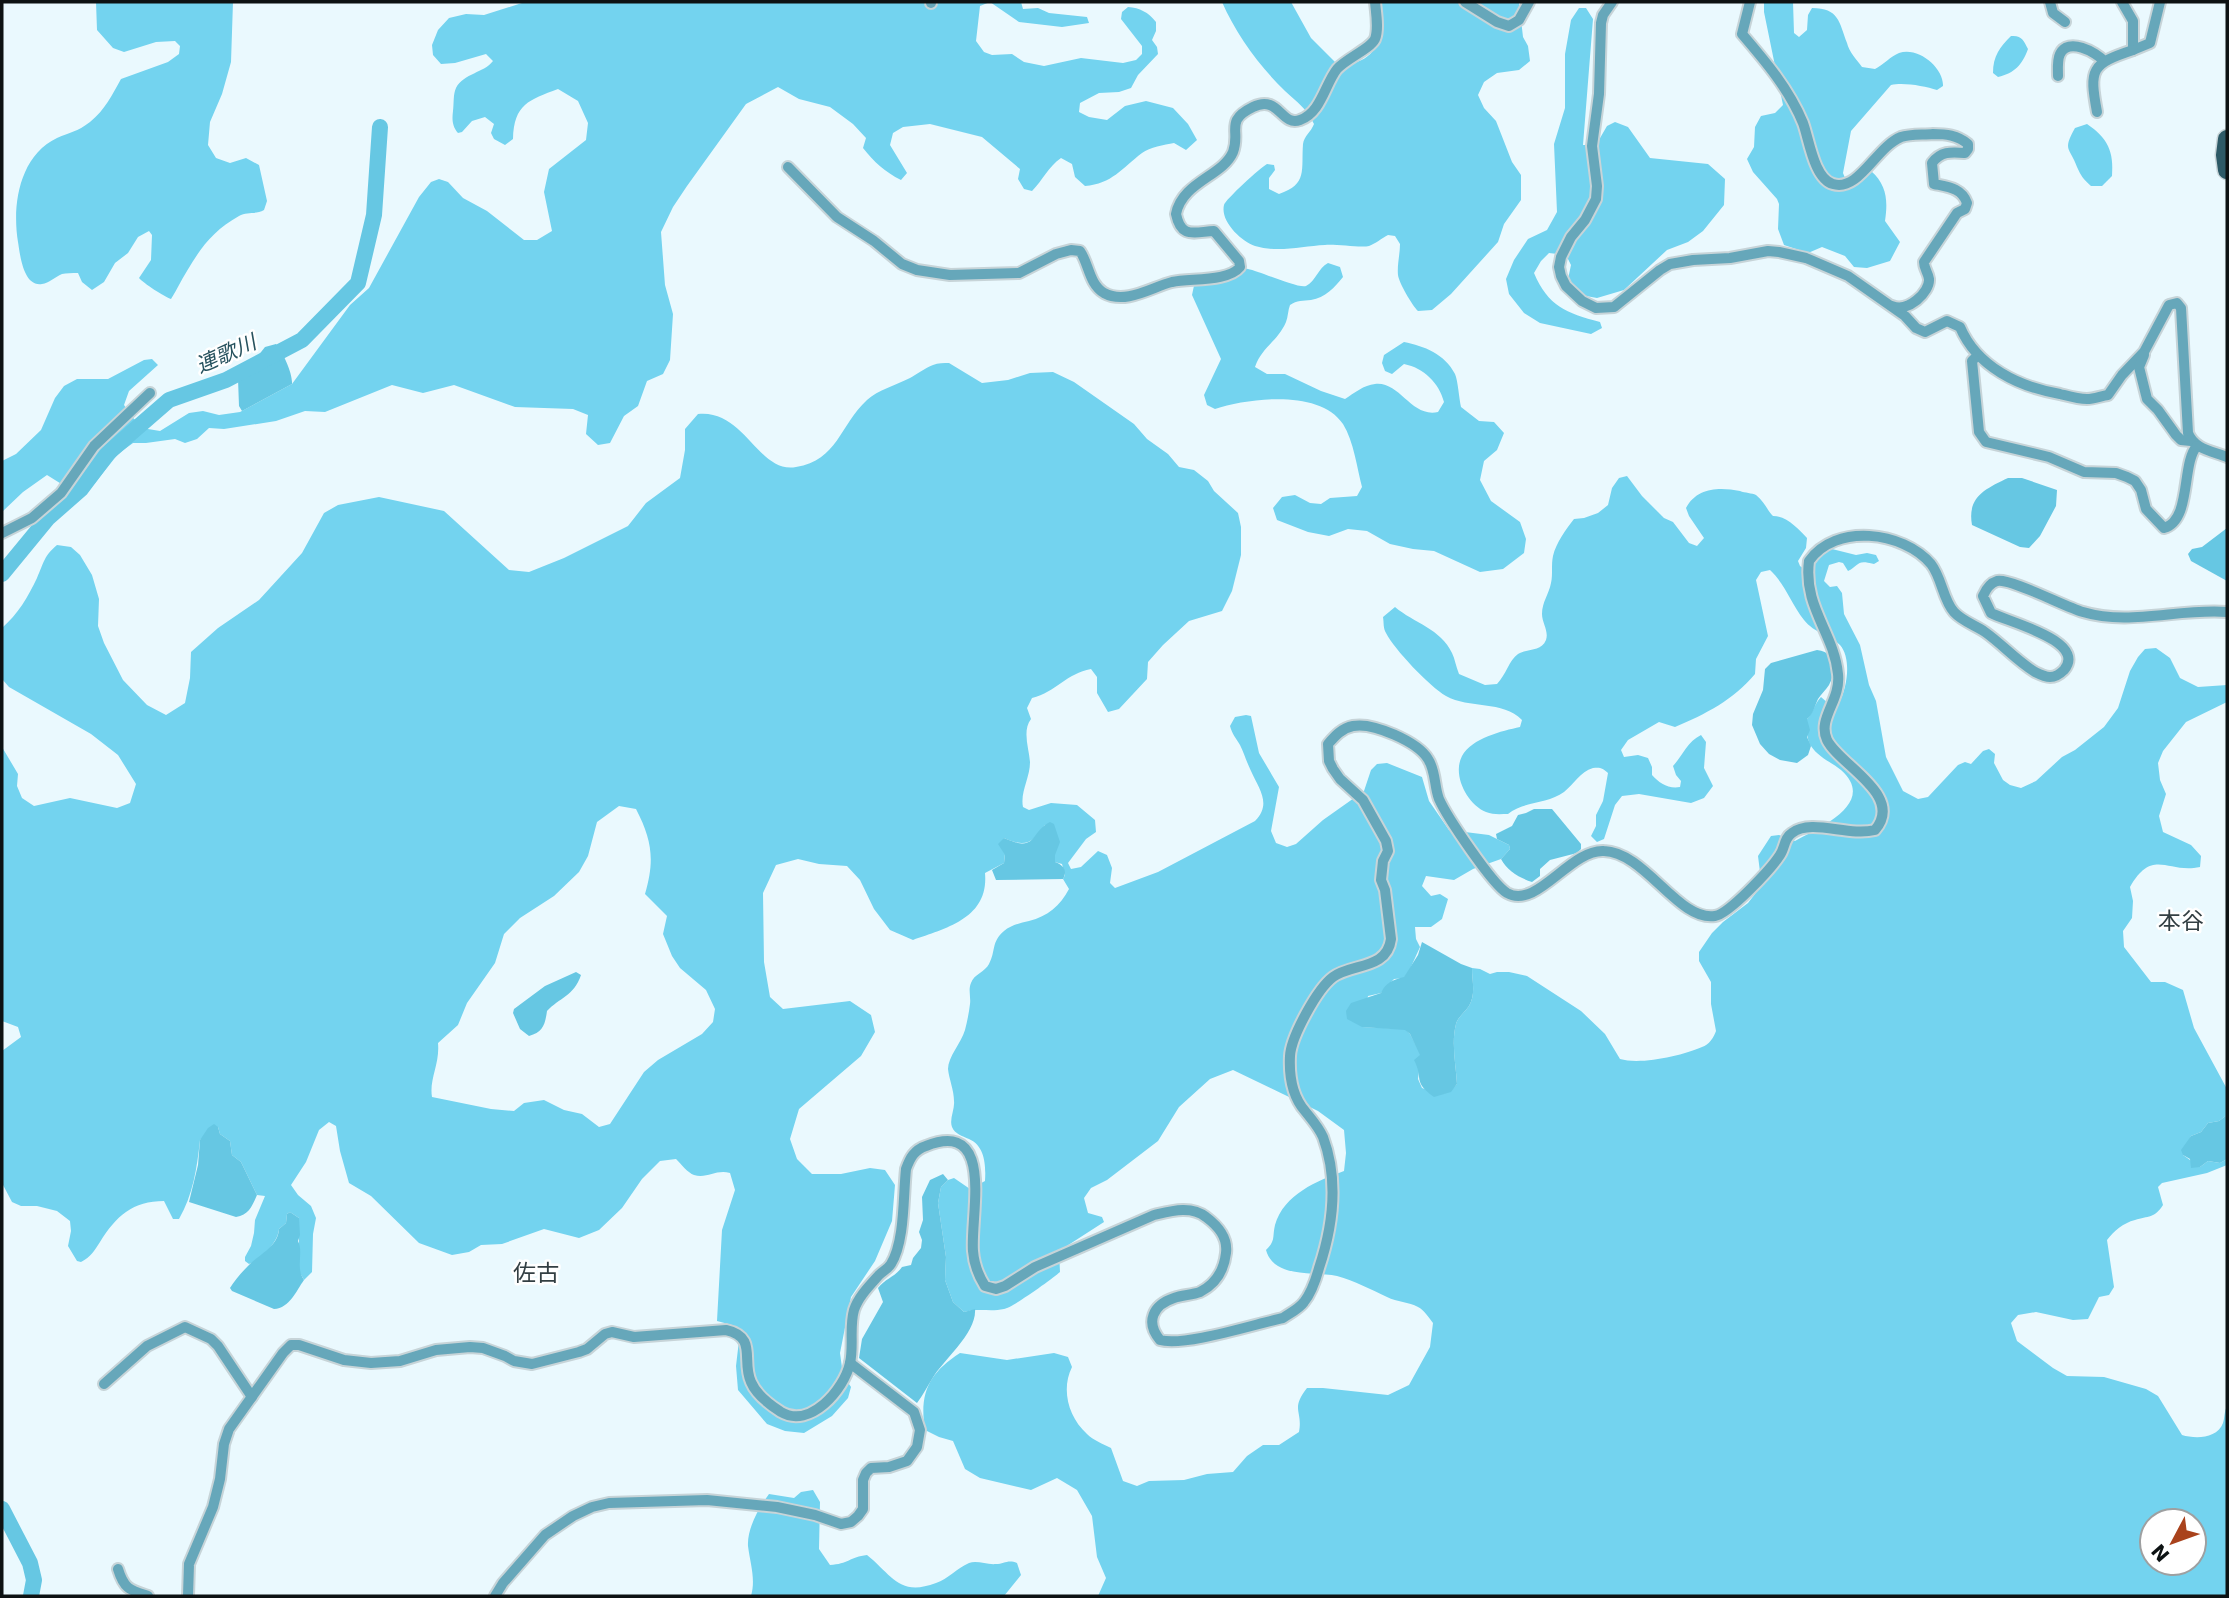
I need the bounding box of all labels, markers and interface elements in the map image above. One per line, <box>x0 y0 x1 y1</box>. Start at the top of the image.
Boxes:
water label: 連歌川 <box>192 329 261 378</box>
district label: 本谷 <box>2158 908 2204 934</box>
district label: 佐古 <box>513 1260 559 1286</box>
north arrow <box>2138 1507 2208 1577</box>
text: N <box>2147 1540 2174 1566</box>

